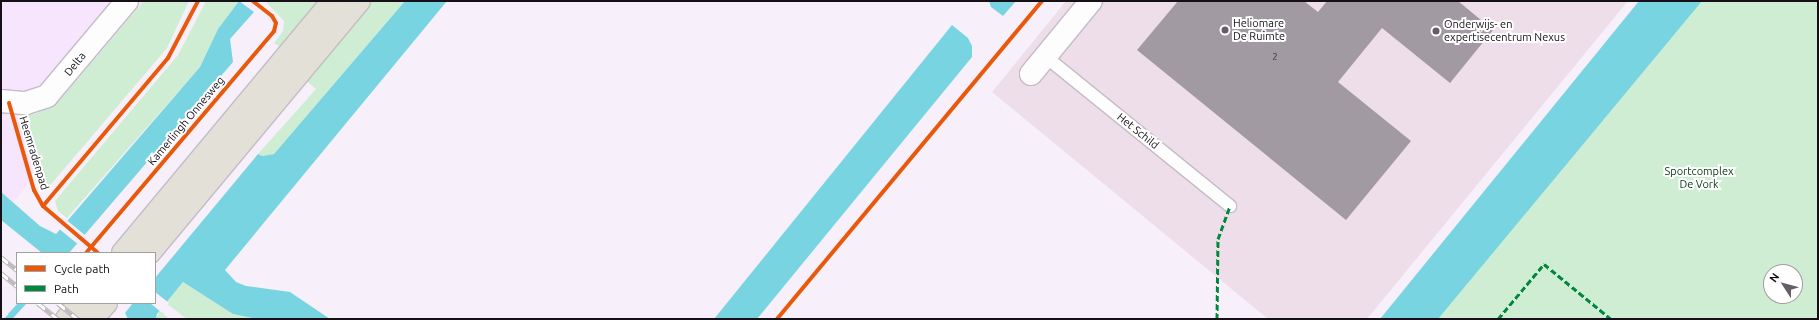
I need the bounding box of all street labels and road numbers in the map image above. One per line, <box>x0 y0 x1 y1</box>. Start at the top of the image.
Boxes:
street label: Delta <box>61 49 89 79</box>
street label: Kamerlingh Onnesweg <box>145 74 227 168</box>
street label: Het Schild <box>1115 110 1161 152</box>
street label: Heemradenpad <box>17 115 51 191</box>

